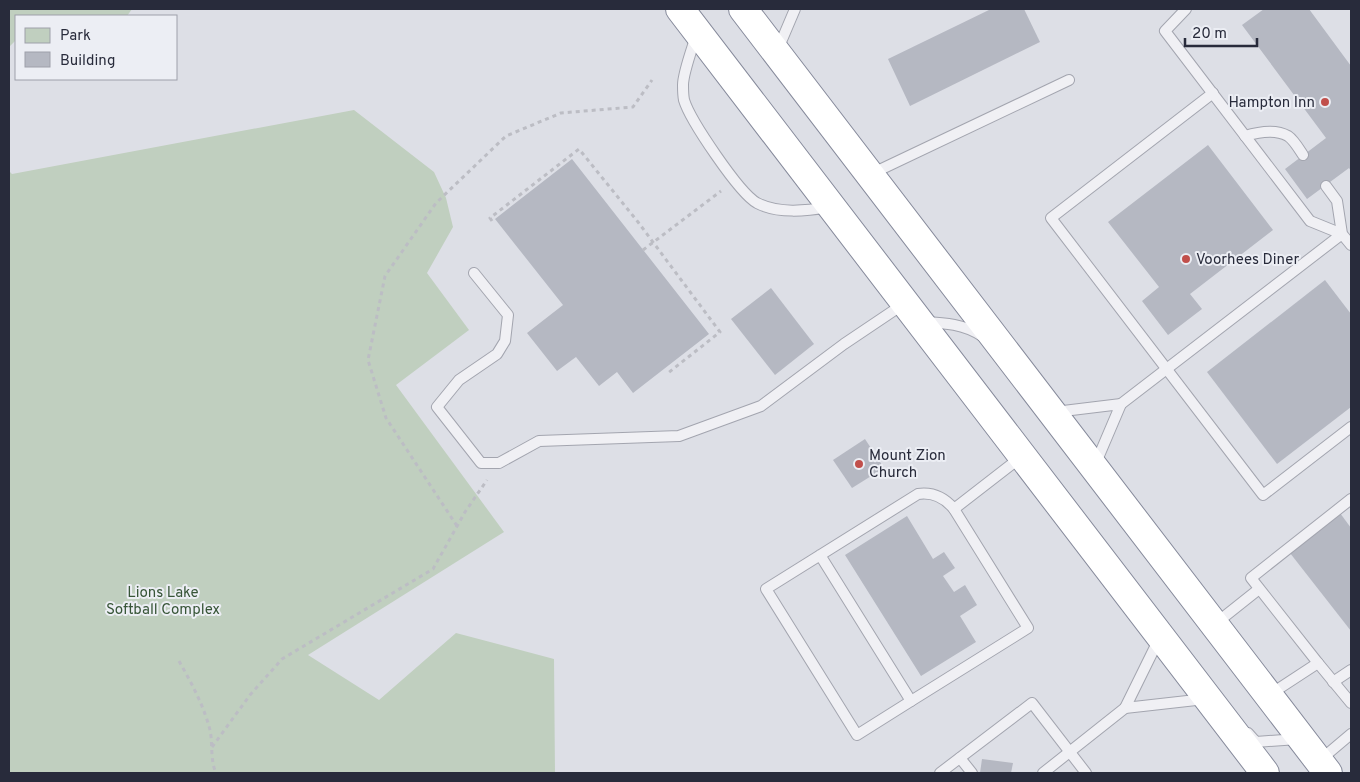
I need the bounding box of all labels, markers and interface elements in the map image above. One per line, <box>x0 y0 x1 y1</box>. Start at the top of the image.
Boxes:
legend <box>15 15 178 80</box>
scale bar <box>1185 15 1258 47</box>
text: 20 m <box>1192 25 1227 44</box>
text: Park <box>60 27 91 46</box>
text: Building <box>60 52 115 71</box>
place label: Hampton Inn <box>1229 94 1315 113</box>
marker: Hampton Inn <box>1319 96 1331 108</box>
place label: Voorhees Diner <box>1196 251 1299 270</box>
marker: Voorhees Diner <box>1180 253 1192 265</box>
place label: Mount Zion Church <box>869 447 946 483</box>
marker: Mount Zion Church <box>853 458 865 470</box>
park label: Lions Lake Softball Complex <box>106 584 220 620</box>

